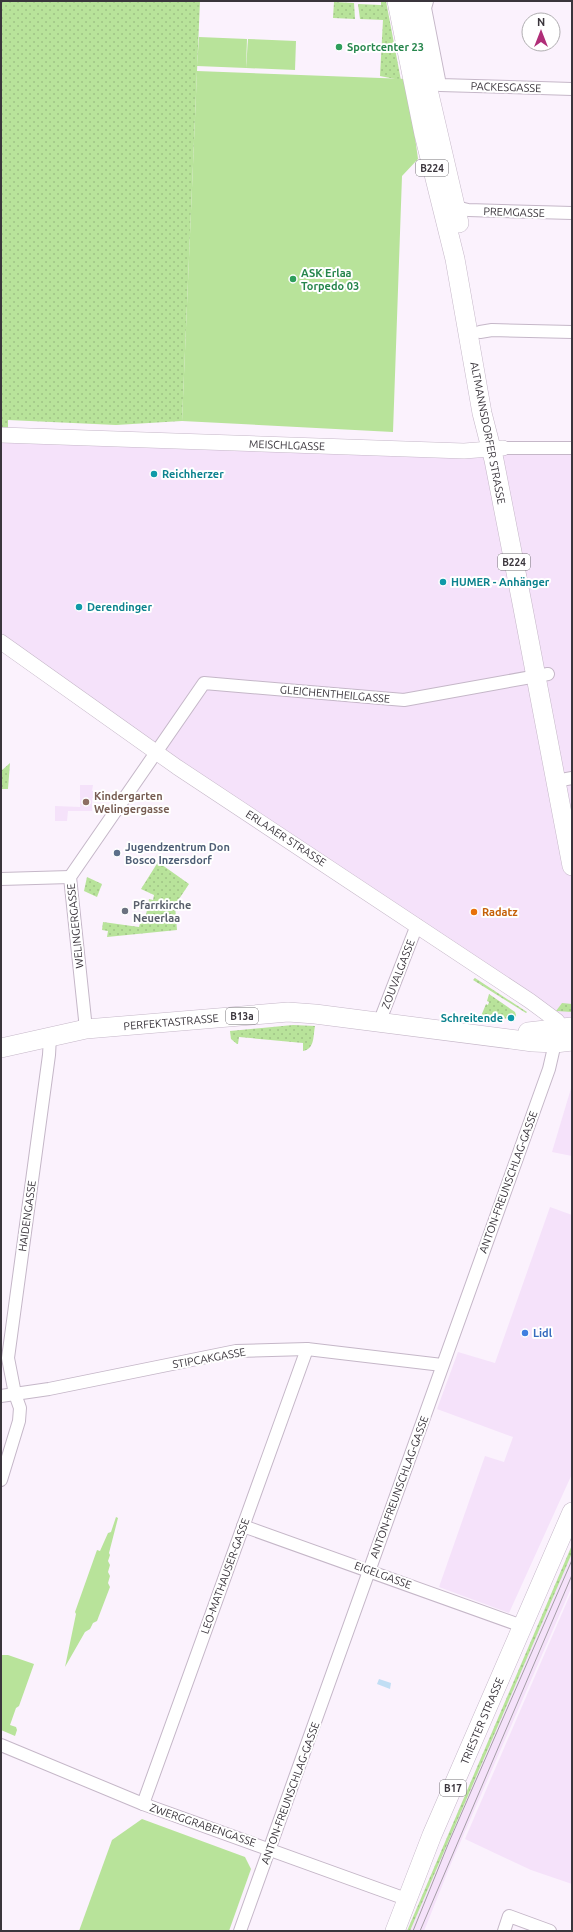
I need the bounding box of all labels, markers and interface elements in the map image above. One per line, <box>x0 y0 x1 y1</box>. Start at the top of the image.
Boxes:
north arrow <box>521 12 561 52</box>
text: N <box>537 16 545 28</box>
place label: Sportcenter 23 <box>347 41 424 53</box>
marker: Sportcenter 23 <box>334 42 344 52</box>
street label: PACKESGASSE <box>470 80 542 94</box>
road number: B224 <box>416 160 448 176</box>
street label: PREMGASSE <box>483 205 545 219</box>
place label: ASK Erlaa Torpedo 03 <box>301 267 359 292</box>
marker: ASK Erlaa Torpedo 03 <box>288 274 298 284</box>
street label: ALTMANNSDORFER STRASSE <box>468 361 508 505</box>
street label: MEISCHLGASSE <box>249 438 325 452</box>
place label: Reichherzer <box>162 468 224 480</box>
marker: Reichherzer <box>149 469 159 479</box>
road number: B224 <box>498 554 530 570</box>
place label: HUMER - Anhänger <box>451 576 550 588</box>
marker: HUMER - Anhänger <box>438 577 448 587</box>
place label: Derendinger <box>87 601 152 613</box>
marker: Derendinger <box>74 602 84 612</box>
street label: GLEICHENTHEILGASSE <box>279 683 391 705</box>
place label: Kindergarten Welingergasse <box>94 790 170 815</box>
marker: Kindergarten Welingergasse <box>81 797 91 807</box>
street label: ERLAAER STRASSE <box>244 808 328 868</box>
place label: Jugendzentrum Don Bosco Inzersdorf <box>125 841 230 866</box>
marker: Jugendzentrum Don Bosco Inzersdorf <box>112 848 122 858</box>
street label: WELINGERGASSE <box>65 883 85 969</box>
place label: Pfarrkirche Neuerlaa <box>133 899 191 924</box>
marker: Pfarrkirche Neuerlaa <box>120 906 130 916</box>
place label: Radatz <box>482 906 518 918</box>
marker: Radatz <box>469 907 479 917</box>
street label: ZOUVALGASSE <box>379 938 417 1010</box>
road number: B13a <box>226 1008 258 1024</box>
street label: PERFEKTASTRASSE <box>123 1012 219 1032</box>
place label: Schreitende <box>441 1012 503 1024</box>
marker: Schreitende <box>506 1013 516 1023</box>
street label: ANTON-FREUNSCHLAG-GASSE <box>477 1109 539 1255</box>
street label: HAIDENGASSE <box>16 1180 38 1252</box>
place label: Lidl <box>533 1327 553 1339</box>
marker: Lidl <box>520 1328 530 1338</box>
street label: STIPCAKGASSE <box>171 1346 247 1370</box>
street label: ANTON-FREUNSCHLAG-GASSE <box>368 1414 430 1560</box>
street label: LEO-MATHAUSER-GASSE <box>198 1517 252 1635</box>
street label: EIGELGASSE <box>353 1559 413 1591</box>
street label: TRIESTER STRASSE <box>458 1676 506 1766</box>
street label: ANTON-FREUNSCHLAG-GASSE <box>259 1720 321 1866</box>
road number: B17 <box>440 1780 466 1796</box>
street label: ZWERGGRABENGASSE <box>148 1801 258 1849</box>

